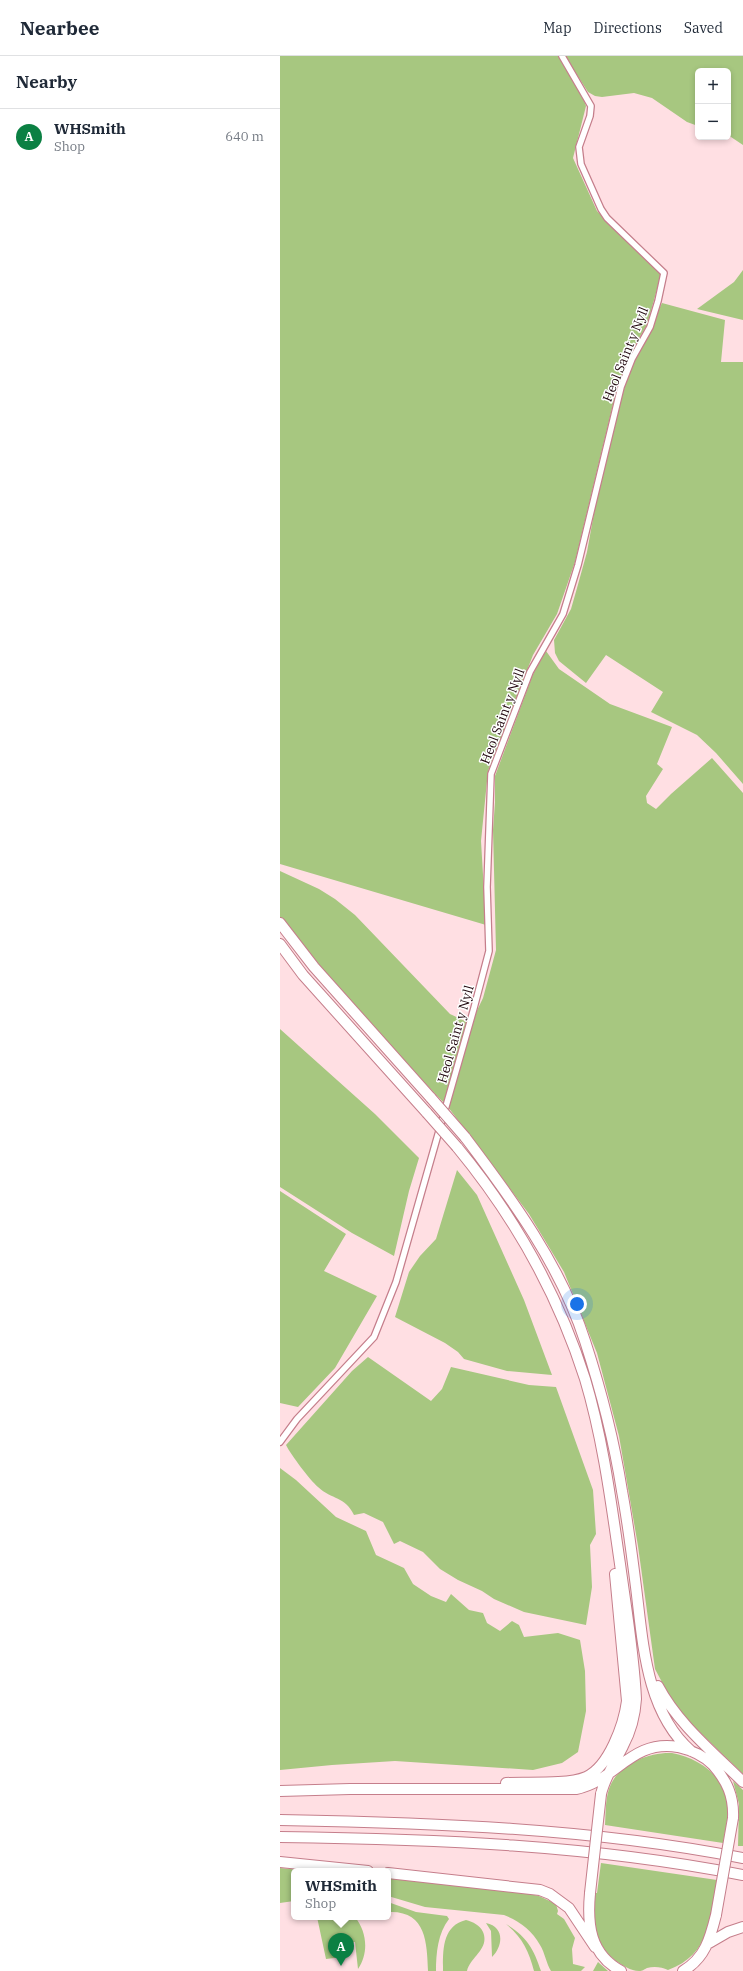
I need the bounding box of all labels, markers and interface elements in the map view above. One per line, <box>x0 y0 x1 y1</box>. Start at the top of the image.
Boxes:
text: Nearbee <box>20 16 99 40</box>
text: Map <box>543 19 572 37</box>
text: Directions <box>594 19 662 37</box>
text: Saved <box>684 19 723 37</box>
map controls <box>695 68 731 140</box>
button: + <box>695 68 731 104</box>
text: Nearby <box>16 71 77 93</box>
button: − <box>695 104 731 140</box>
text: WHSmith <box>54 119 126 138</box>
text: A <box>24 128 34 145</box>
text: 640 m <box>225 128 264 145</box>
text: Shop <box>54 138 85 155</box>
street label: Heol Saint y Nyll <box>599 304 652 404</box>
street label: Heol Saint y Nyll <box>476 666 529 766</box>
street label: Heol Saint y Nyll <box>433 983 478 1085</box>
your location <box>567 1294 587 1314</box>
popup <box>291 1868 391 1920</box>
text: WHSmith <box>305 1876 377 1895</box>
text: Shop <box>305 1895 336 1912</box>
pin: A <box>328 1933 354 1966</box>

